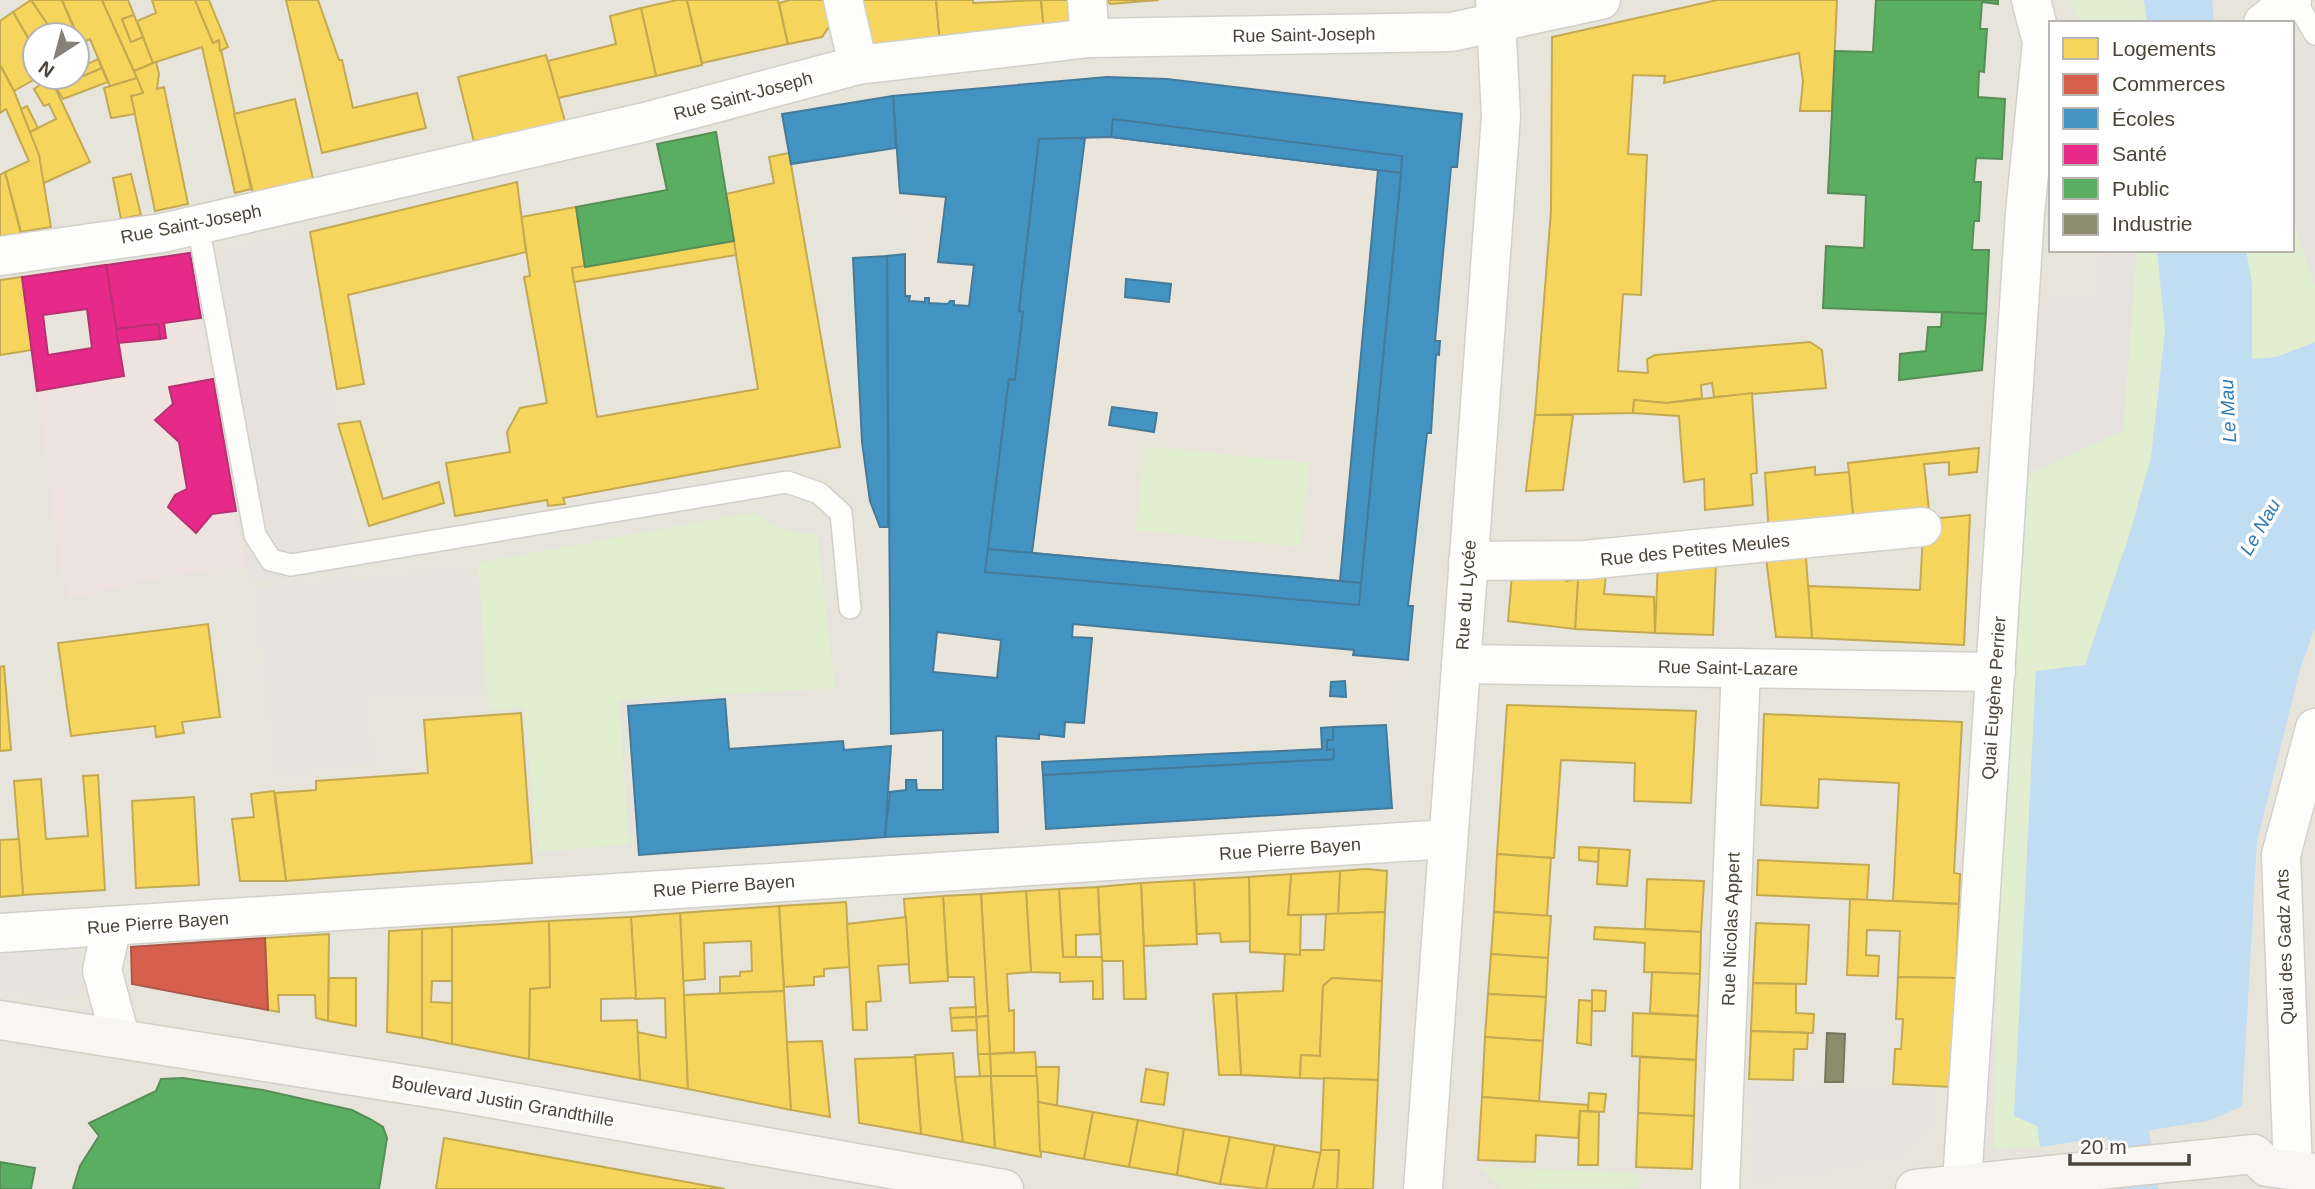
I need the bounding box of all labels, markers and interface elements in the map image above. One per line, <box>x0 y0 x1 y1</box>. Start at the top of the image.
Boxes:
north arrow <box>21 21 91 91</box>
legend <box>2049 21 2294 252</box>
street label: Rue Saint-Joseph <box>1232 24 1376 46</box>
text: Logements <box>2112 37 2216 60</box>
text: N <box>35 57 58 82</box>
street label: Rue Saint-Joseph <box>671 68 815 124</box>
text: Commerces <box>2112 72 2225 95</box>
text: Écoles <box>2112 107 2175 130</box>
text: Santé <box>2112 142 2167 165</box>
text: Public <box>2112 177 2169 200</box>
street label: Rue Saint-Joseph <box>119 201 263 247</box>
text: Industrie <box>2112 212 2193 235</box>
water label: Le Mau <box>2216 378 2240 443</box>
water label: Le Nau <box>2236 495 2285 559</box>
street label: Rue des Petites Meules <box>1599 530 1791 570</box>
street label: Rue du Lycée <box>1452 539 1480 651</box>
street label: Quai Eugène Perrier <box>1978 615 2010 781</box>
street label: Rue Saint-Lazare <box>1658 657 1798 679</box>
street label: Rue Pierre Bayen <box>1218 834 1362 864</box>
street label: Rue Nicolas Appert <box>1718 852 1744 1006</box>
street label: Quai des Gadz Arts <box>2272 869 2298 1025</box>
street label: Rue Pierre Bayen <box>652 871 796 901</box>
street label: Rue Pierre Bayen <box>86 908 230 938</box>
street label: Boulevard Justin Grandthille <box>390 1072 616 1130</box>
scale bar <box>2070 1122 2189 1166</box>
text: 20 m <box>2080 1135 2127 1158</box>

